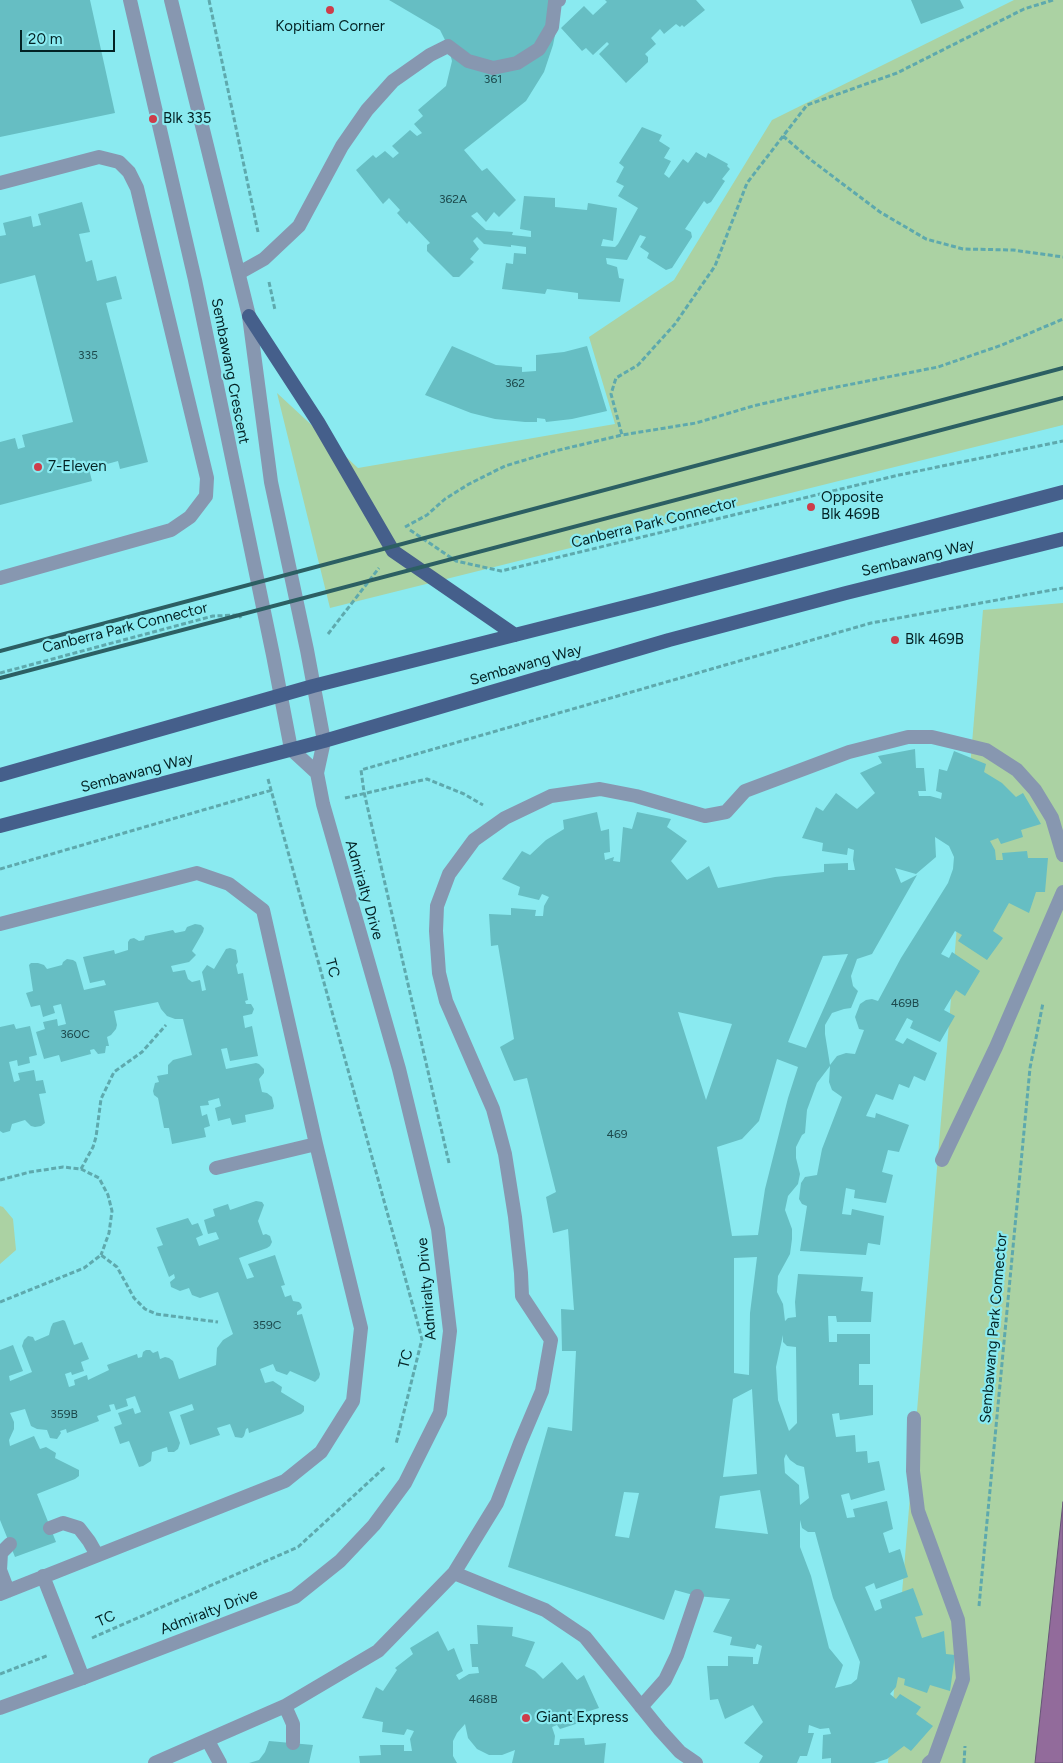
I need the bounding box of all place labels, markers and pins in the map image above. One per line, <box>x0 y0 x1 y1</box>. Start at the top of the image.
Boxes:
marker: Kopitiam Corner <box>324 4 336 16</box>
place label: Kopitiam Corner <box>275 18 385 36</box>
place label: Blk 335 <box>163 110 211 128</box>
marker: Blk 335 <box>147 113 159 125</box>
place label: 7-Eleven <box>48 458 107 476</box>
marker: 7-Eleven <box>32 461 44 473</box>
place label: Opposite Blk 469B <box>821 489 883 524</box>
marker: Opposite Blk 469B <box>805 501 817 513</box>
place label: Blk 469B <box>905 631 964 649</box>
marker: Blk 469B <box>889 634 901 646</box>
place label: Giant Express <box>536 1709 628 1727</box>
marker: Giant Express <box>520 1712 532 1724</box>

